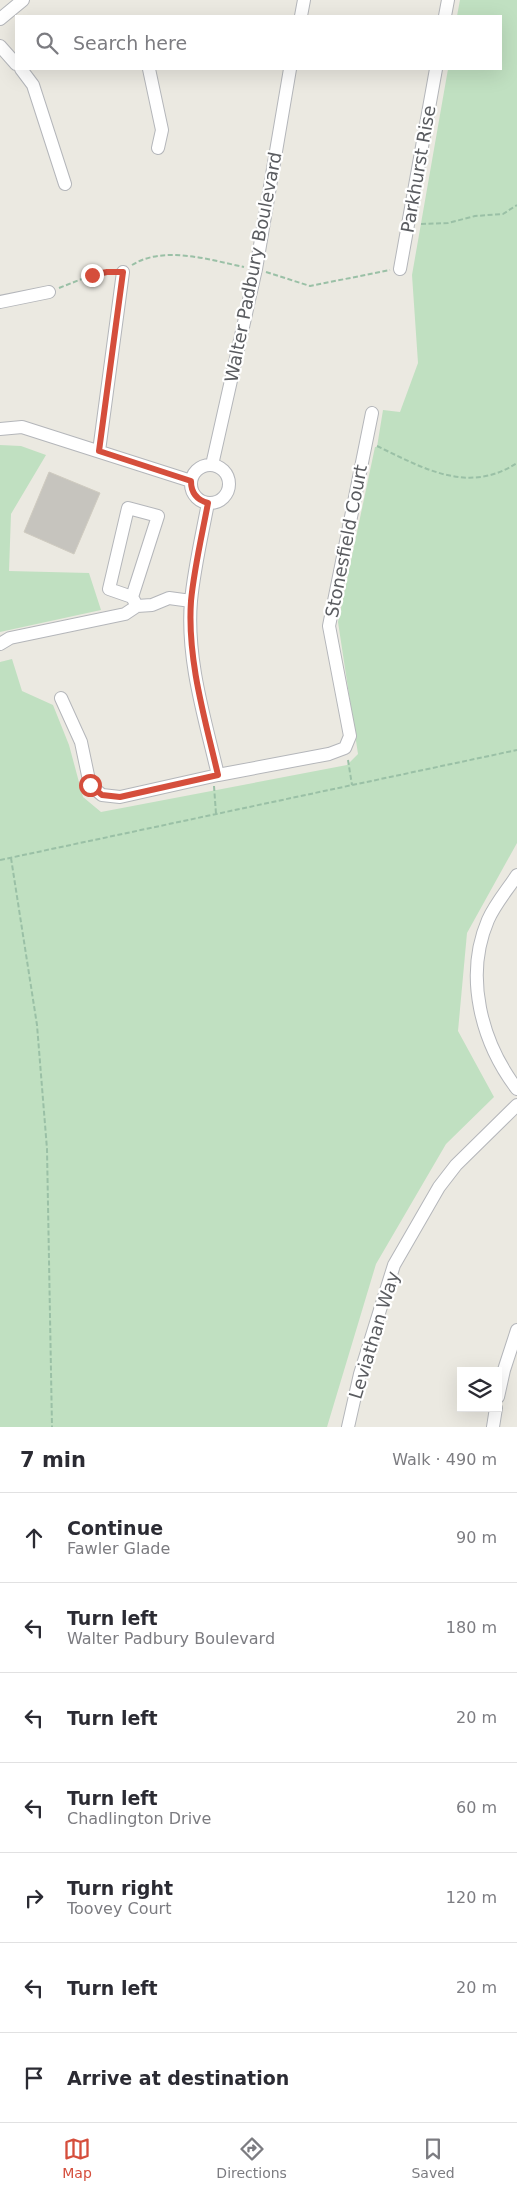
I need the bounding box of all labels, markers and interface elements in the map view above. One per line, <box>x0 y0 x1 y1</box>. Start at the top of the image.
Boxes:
search box <box>15 15 502 70</box>
icon: search <box>33 29 61 57</box>
text: Search here <box>73 32 187 54</box>
street label: Parkhurst Rise <box>396 104 440 234</box>
street label: Walter Padbury Boulevard <box>220 150 286 384</box>
route end <box>81 264 104 287</box>
street label: Stonesfield Court <box>321 463 371 619</box>
route start <box>79 774 102 797</box>
street label: Leviathan Way <box>345 1268 403 1401</box>
map controls <box>457 1367 502 1412</box>
button: layers <box>457 1367 502 1412</box>
text: 7 min <box>20 1448 86 1472</box>
text: Walk · 490 m <box>392 1450 497 1469</box>
text: Continue <box>67 1517 163 1539</box>
icon: ahead <box>20 1524 48 1552</box>
text: 90 m <box>456 1528 497 1547</box>
text: Fawler Glade <box>67 1539 170 1558</box>
text: Turn left <box>67 1607 158 1629</box>
icon: left <box>20 1614 48 1642</box>
text: 180 m <box>446 1618 497 1637</box>
text: Walter Padbury Boulevard <box>67 1629 275 1648</box>
icon: left <box>20 1704 48 1732</box>
text: Turn left <box>67 1707 158 1729</box>
text: 20 m <box>456 1708 497 1727</box>
text: Turn left <box>67 1787 158 1809</box>
icon: left <box>20 1794 48 1822</box>
text: 60 m <box>456 1798 497 1817</box>
text: Chadlington Drive <box>67 1809 211 1828</box>
text: Turn right <box>67 1877 173 1899</box>
icon: right <box>20 1884 48 1912</box>
text: 120 m <box>446 1888 497 1907</box>
text: Toovey Court <box>67 1899 171 1918</box>
icon: left <box>20 1974 48 2002</box>
text: Turn left <box>67 1977 158 1999</box>
text: 20 m <box>456 1978 497 1997</box>
icon: arrive <box>20 2064 48 2092</box>
text: Arrive at destination <box>67 2067 289 2089</box>
tab: Map <box>62 2135 92 2181</box>
tab: Directions <box>216 2135 287 2181</box>
tab: Saved <box>411 2135 455 2181</box>

